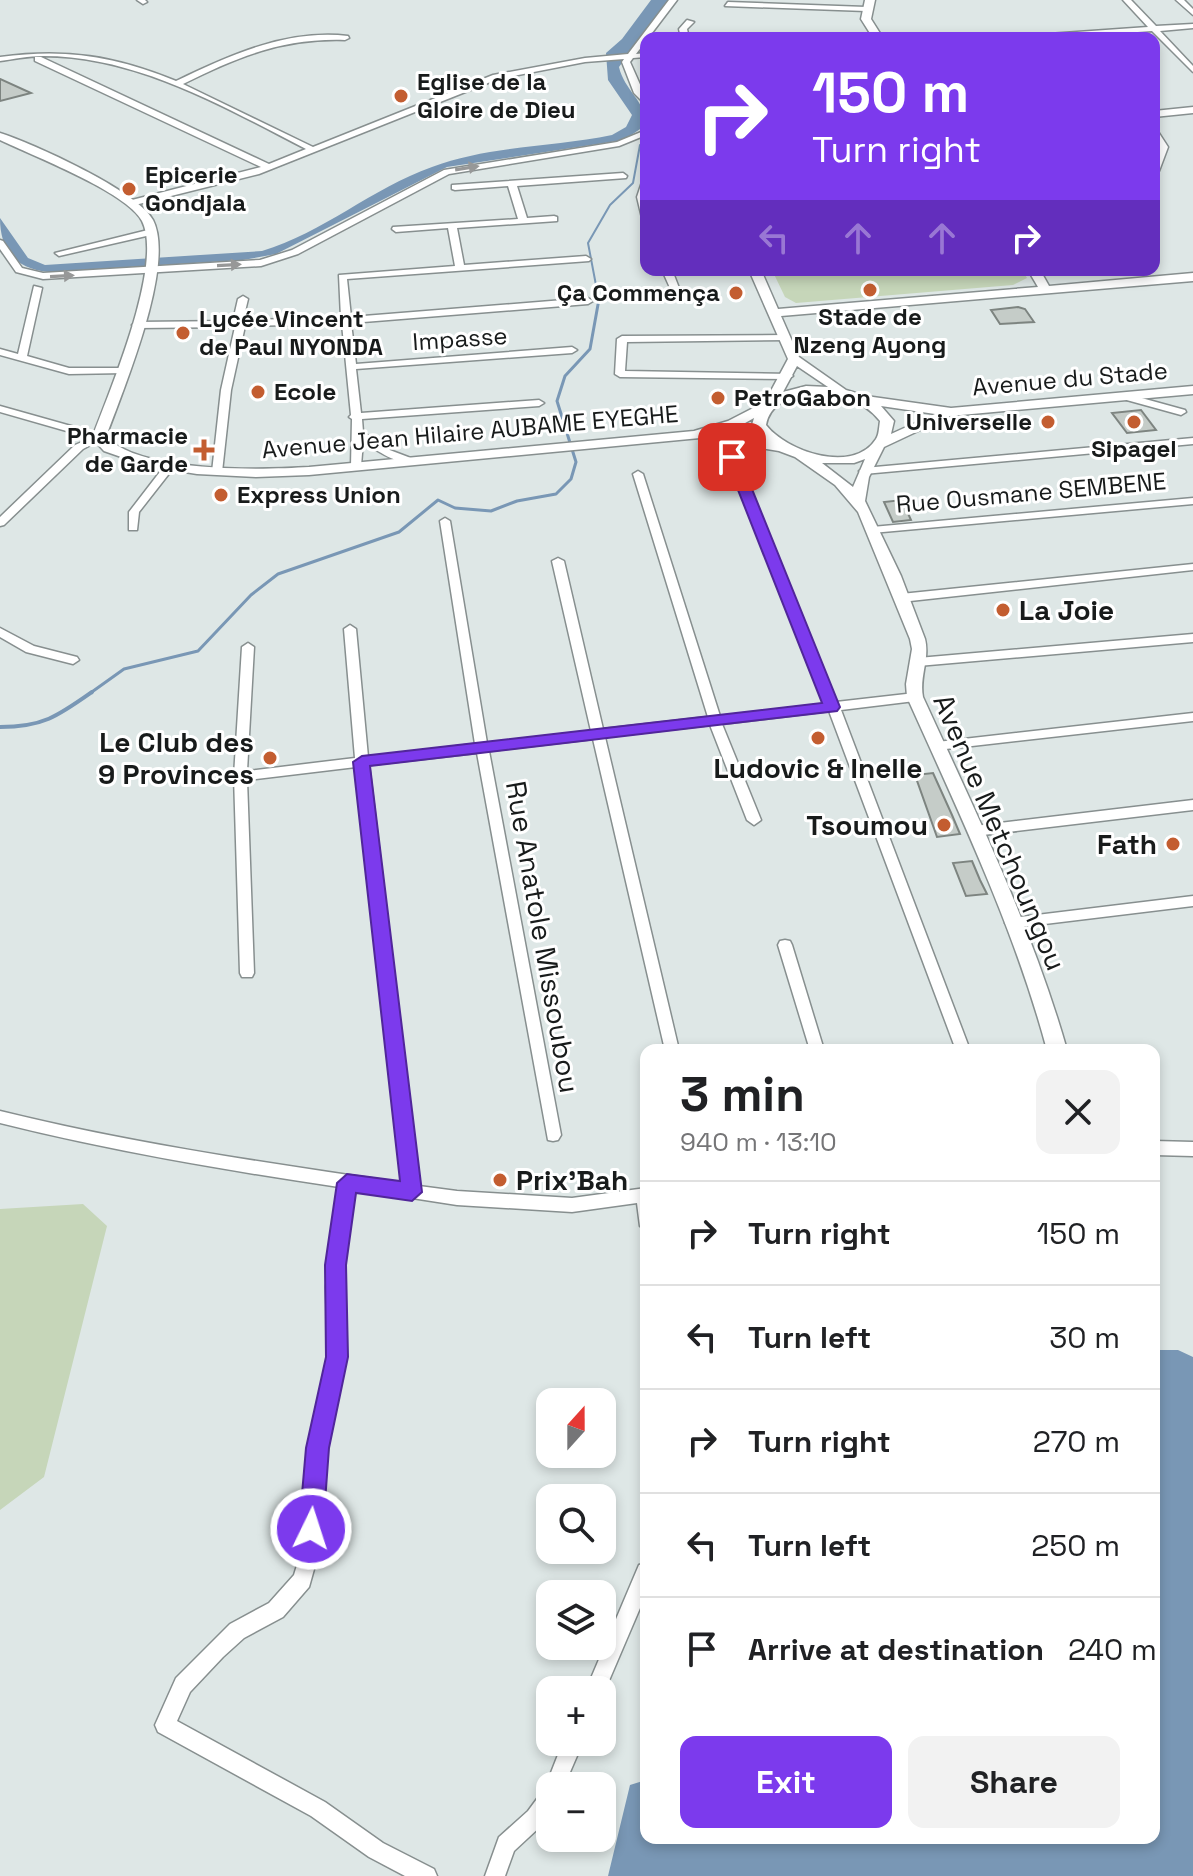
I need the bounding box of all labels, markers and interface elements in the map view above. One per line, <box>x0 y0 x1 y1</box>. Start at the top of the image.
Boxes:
text: 150 m <box>812 57 969 128</box>
icon: right <box>680 64 784 168</box>
place label: Eglise de la Gloire de Dieu <box>417 66 576 125</box>
marker: Eglise de la Gloire de Dieu <box>392 87 410 105</box>
text: Turn right <box>812 127 981 173</box>
place label: Epicerie Gondjala <box>145 159 246 218</box>
one-way arrow <box>455 162 480 174</box>
marker: Epicerie Gondjala <box>120 180 138 198</box>
icon: left <box>752 216 796 260</box>
icon: ahead <box>836 216 880 260</box>
icon: ahead <box>920 216 964 260</box>
icon: right <box>1004 216 1048 260</box>
one-way arrow <box>217 258 242 271</box>
one-way arrow <box>50 269 76 282</box>
place label: Ça Commença <box>557 277 720 308</box>
marker: Stade de Nzeng Ayong <box>861 281 879 299</box>
marker: Ça Commença <box>727 284 745 302</box>
place label: Stade de Nzeng Ayong <box>794 301 946 360</box>
place label: Lycée Vincent de Paul NYONDA <box>199 303 383 362</box>
street label: Impasse <box>411 320 509 357</box>
marker: Lycée Vincent de Paul NYONDA <box>174 324 192 342</box>
street label: Avenue du Stade <box>971 355 1169 402</box>
place label: Ecole <box>274 376 336 407</box>
place label: PetroGabon <box>734 382 871 413</box>
marker: Ecole <box>249 383 267 401</box>
marker: PetroGabon <box>709 389 727 407</box>
street label: Avenue Jean Hilaire AUBAME EYEGHE <box>260 398 680 465</box>
place label: Universelle <box>906 406 1032 437</box>
marker: Universelle <box>1039 413 1057 431</box>
marker: Sipagel <box>1125 413 1143 431</box>
place label: Pharmacie de Garde <box>67 420 188 479</box>
pin <box>698 423 766 491</box>
place label: Sipagel <box>1091 433 1177 464</box>
icon: arrive <box>710 435 754 479</box>
marker: Pharmacie de Garde <box>195 441 213 459</box>
street label: Rue Ousmane SEMBENE <box>895 465 1167 520</box>
place label: Express Union <box>237 479 401 510</box>
marker: Express Union <box>212 486 230 504</box>
place label: La Joie <box>1019 592 1114 628</box>
marker: La Joie <box>994 601 1012 619</box>
street label: Avenue Metchoungou <box>925 688 1075 976</box>
place label: Le Club des 9 Provinces <box>98 724 254 792</box>
marker: Ludovic & Inelle <box>809 729 827 747</box>
marker: Le Club des 9 Provinces <box>261 749 279 767</box>
place label: Ludovic & Inelle <box>714 750 922 786</box>
street label: Rue Anatole Missoubou <box>498 778 588 1096</box>
place label: Tsoumou <box>806 807 928 843</box>
marker: Tsoumou <box>935 816 953 834</box>
place label: Fath <box>1097 826 1157 862</box>
marker: Fath <box>1164 835 1182 853</box>
text: 3 min <box>680 1064 805 1125</box>
button: close <box>1036 1070 1120 1154</box>
text: 940 m · 13:10 <box>680 1125 837 1159</box>
place label: Prix'Bah <box>516 1162 628 1198</box>
marker: Prix'Bah <box>491 1171 509 1189</box>
icon: right <box>680 1211 724 1255</box>
text: Turn right <box>748 1214 891 1253</box>
text: 150 m <box>1037 1214 1120 1253</box>
icon: left <box>680 1315 724 1359</box>
text: Turn left <box>748 1318 871 1357</box>
text: 30 m <box>1049 1318 1120 1357</box>
north arrow <box>536 1388 616 1468</box>
map controls <box>536 1388 616 1852</box>
icon: right <box>680 1419 724 1463</box>
text: Turn right <box>748 1422 891 1461</box>
text: 270 m <box>1033 1422 1120 1461</box>
button: search <box>536 1484 616 1564</box>
position arrow <box>269 1487 353 1571</box>
icon: left <box>680 1523 724 1567</box>
text: Turn left <box>748 1526 871 1565</box>
text: 250 m <box>1031 1526 1120 1565</box>
button: layers <box>536 1580 616 1660</box>
icon: arrive <box>680 1627 724 1671</box>
text: Arrive at destination <box>748 1630 1044 1669</box>
text: 240 m <box>1068 1630 1157 1669</box>
button: + <box>536 1676 616 1756</box>
button: Exit <box>680 1736 892 1828</box>
button: Share <box>908 1736 1120 1828</box>
button: − <box>536 1772 616 1852</box>

